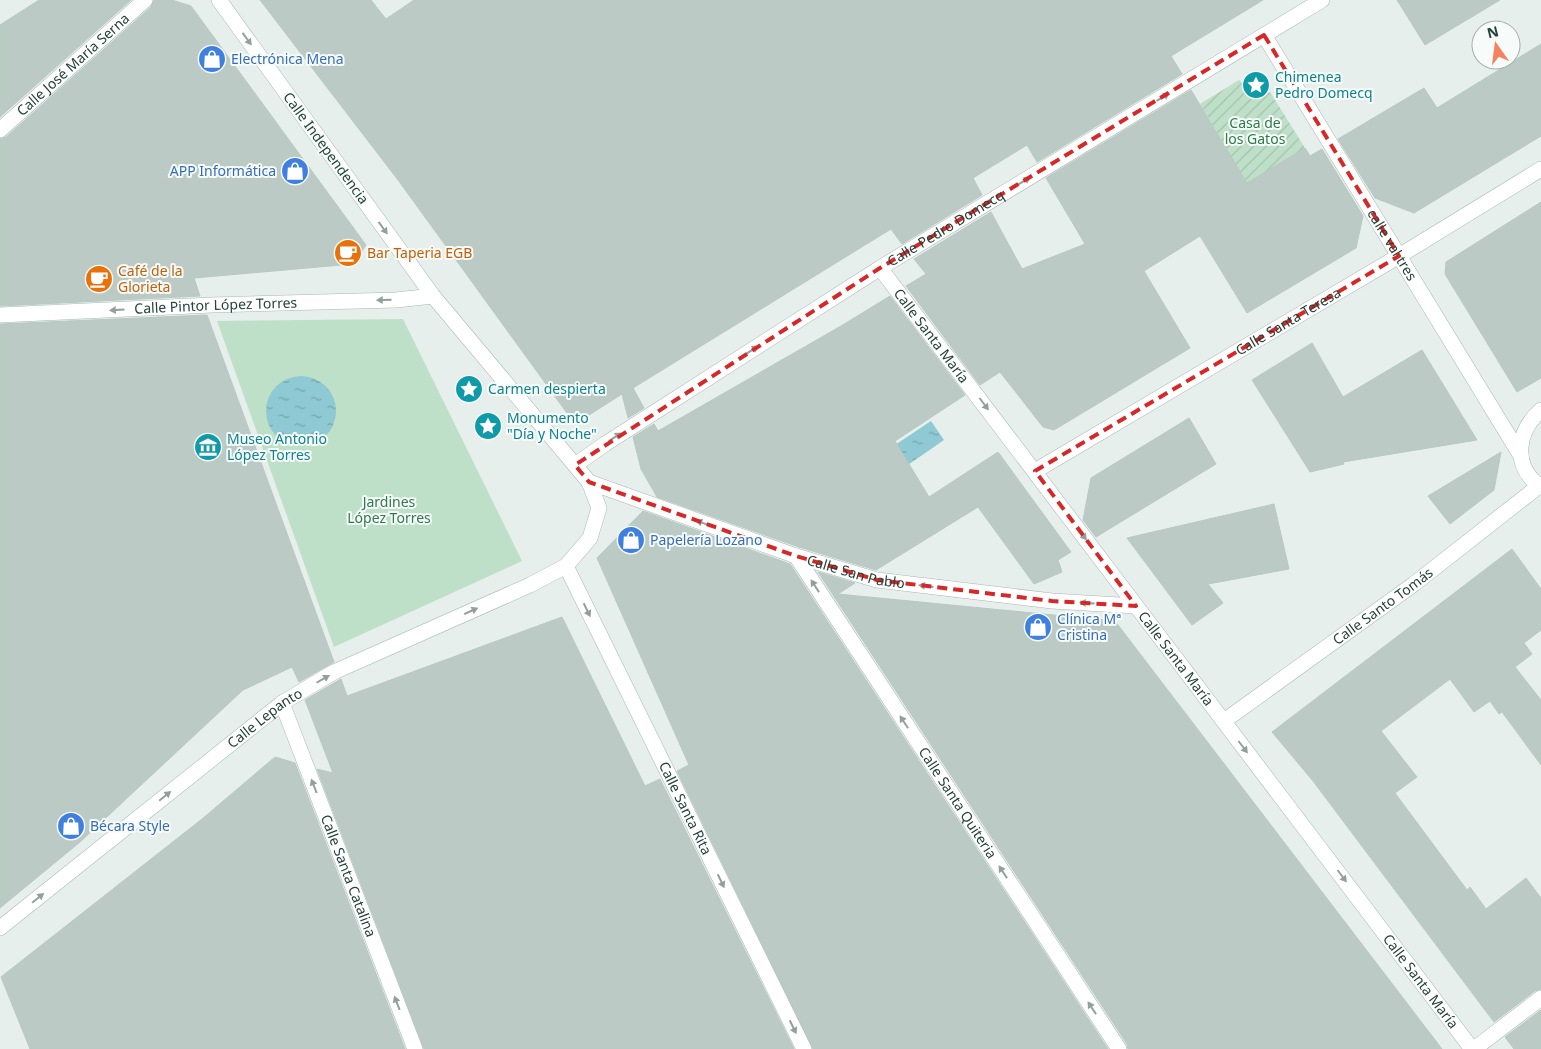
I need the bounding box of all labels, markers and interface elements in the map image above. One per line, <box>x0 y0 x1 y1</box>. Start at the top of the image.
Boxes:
street label: Calle José María Serna <box>12 9 133 120</box>
north arrow <box>1471 20 1521 70</box>
text: N <box>1485 21 1501 42</box>
one-way arrow <box>242 33 252 46</box>
shop icon: Electrónica Mena <box>197 44 227 74</box>
place label: Electrónica Mena <box>231 49 344 68</box>
place label: Chimenea Pedro Domecq <box>1275 67 1373 102</box>
place icon: Chimenea Pedro Domecq <box>1241 70 1271 100</box>
street label: Calle Independencia <box>279 88 373 207</box>
one-way arrow <box>1156 92 1169 101</box>
park label: Casa de los Gatos <box>1225 113 1286 148</box>
shop icon: APP Informática <box>280 156 310 186</box>
place label: APP Informática <box>170 161 276 180</box>
one-way arrow <box>1017 176 1030 185</box>
street label: Calle Pedro Domecq <box>884 185 1007 270</box>
street label: calle val tres <box>1363 205 1422 284</box>
one-way arrow <box>378 221 389 234</box>
cafe icon: Bar Taperia EGB <box>333 238 363 268</box>
place label: Bar Taperia EGB <box>367 243 472 262</box>
place label: Café de la Glorieta <box>118 261 183 296</box>
cafe icon: Café de la Glorieta <box>84 264 114 294</box>
street label: Calle Santa Teresa <box>1232 283 1344 359</box>
street label: Calle Santa María <box>890 284 974 387</box>
street label: Calle Pintor López Torres <box>134 293 298 318</box>
one-way arrow <box>376 296 392 304</box>
one-way arrow <box>109 306 125 314</box>
one-way arrow <box>745 345 759 354</box>
place icon: Carmen despierta <box>454 374 484 404</box>
place label: Carmen despierta <box>488 379 606 398</box>
one-way arrow <box>978 397 989 410</box>
place label: Monumento "Día y Noche" <box>507 408 597 443</box>
place icon: Monumento "Día y Noche" <box>473 411 503 441</box>
place label: Museo Antonio López Torres <box>227 429 327 464</box>
museum icon: Museo Antonio López Torres <box>193 432 223 462</box>
one-way arrow <box>608 433 622 442</box>
park label: Jardines López Torres <box>347 492 431 527</box>
one-way arrow <box>695 519 710 527</box>
shop icon: Papelería Lozano <box>616 525 646 555</box>
one-way arrow <box>1076 527 1087 540</box>
place label: Papelería Lozano <box>650 530 762 549</box>
street label: Calle San Pablo <box>805 550 906 592</box>
street label: Calle Santo Tomás <box>1329 563 1437 649</box>
one-way arrow <box>810 579 820 593</box>
one-way arrow <box>918 582 934 590</box>
one-way arrow <box>1079 599 1095 607</box>
one-way arrow <box>583 603 591 617</box>
one-way arrow <box>464 607 478 615</box>
street label: Calle Santa María <box>1134 607 1218 709</box>
place label: Clínica Mª Cristina <box>1057 609 1121 644</box>
shop icon: Clínica Mª Cristina <box>1023 612 1053 642</box>
one-way arrow <box>316 674 330 683</box>
street label: Calle Lepanto <box>223 683 305 752</box>
one-way arrow <box>899 715 909 729</box>
one-way arrow <box>1238 740 1249 753</box>
street label: Calle Santa Quiteria <box>915 743 1002 862</box>
street label: Calle Santa Rita <box>655 758 717 858</box>
one-way arrow <box>310 779 317 794</box>
one-way arrow <box>158 791 171 802</box>
shop icon: Bécara Style <box>56 811 86 841</box>
street label: Calle Santa Catalina <box>317 812 381 939</box>
place label: Bécara Style <box>90 816 170 835</box>
one-way arrow <box>998 866 1008 879</box>
one-way arrow <box>1336 869 1347 882</box>
one-way arrow <box>717 874 725 888</box>
one-way arrow <box>31 892 44 903</box>
street label: Calle Santa María <box>1379 930 1463 1032</box>
one-way arrow <box>393 996 401 1011</box>
one-way arrow <box>1087 1002 1097 1015</box>
one-way arrow <box>789 1020 797 1034</box>

